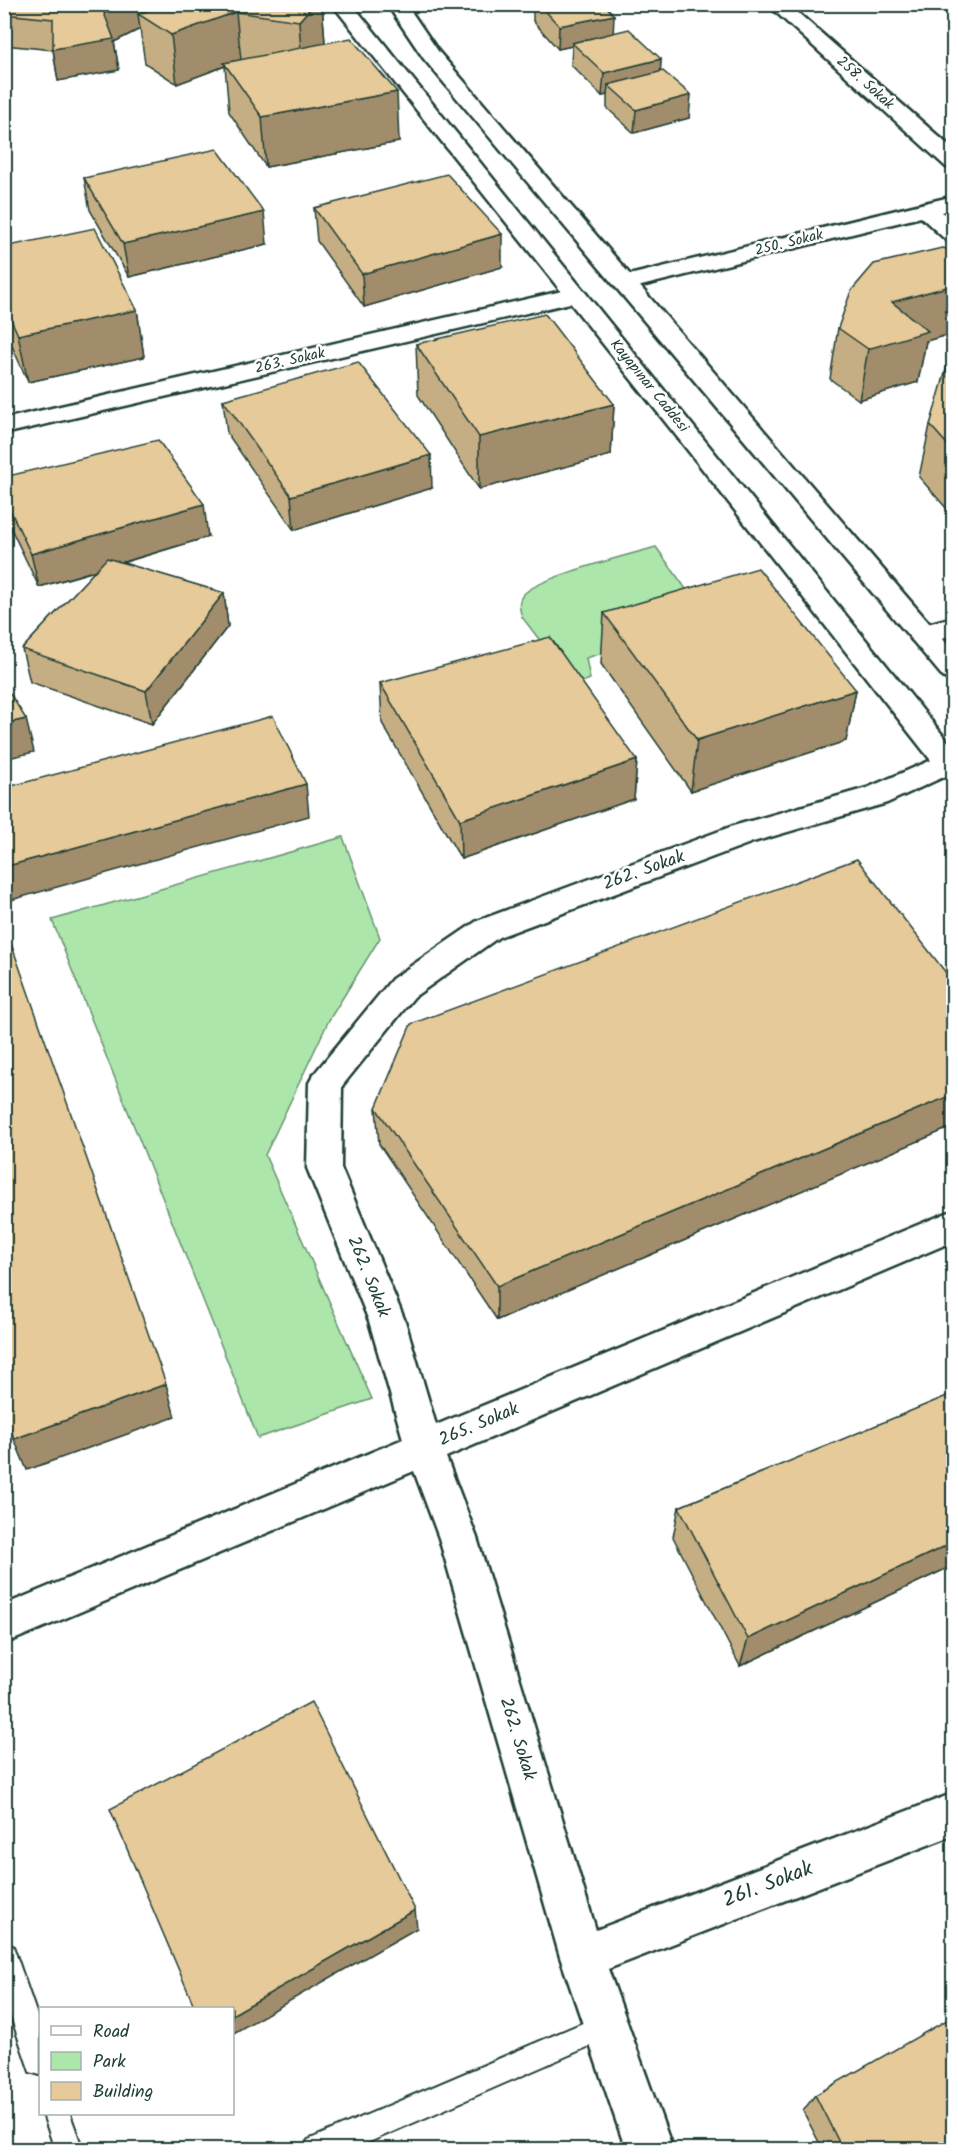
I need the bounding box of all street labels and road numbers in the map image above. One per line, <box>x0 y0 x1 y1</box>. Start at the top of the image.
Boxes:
street label: 258. Sokak <box>830 50 900 116</box>
street label: 250. Sokak <box>752 223 827 263</box>
street label: Kayapınar Caddesi <box>604 334 695 439</box>
street label: 263. Sokak <box>253 341 328 381</box>
street label: 262. Sokak <box>599 843 690 899</box>
street label: 262. Sokak <box>339 1232 398 1323</box>
street label: 265. Sokak <box>434 1395 524 1455</box>
street label: 262. Sokak <box>491 1694 544 1785</box>
street label: 261. Sokak <box>718 1853 818 1917</box>

